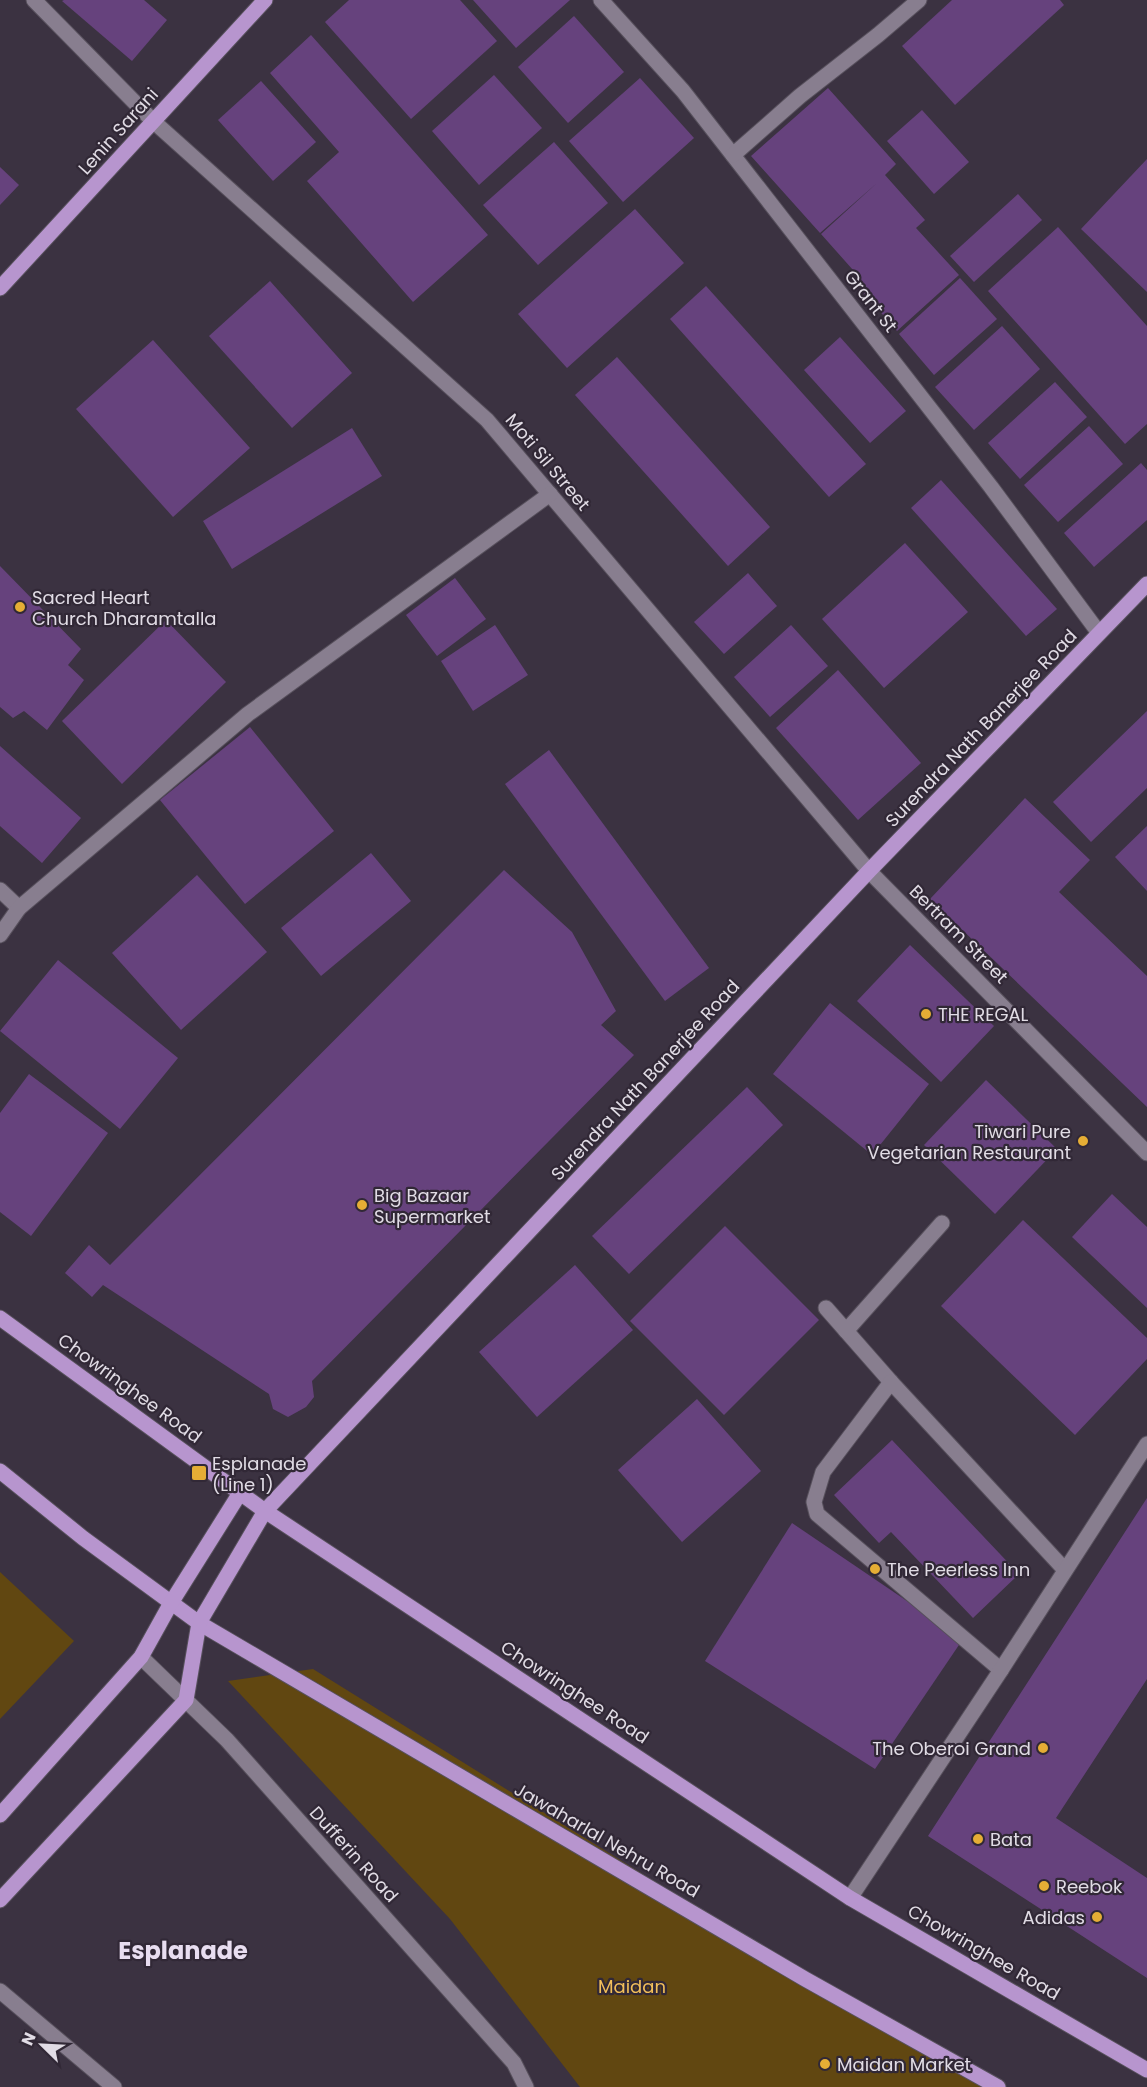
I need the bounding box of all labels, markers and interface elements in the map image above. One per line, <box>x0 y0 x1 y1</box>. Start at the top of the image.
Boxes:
street label: Lenin Sarani <box>72 82 164 180</box>
street label: Grant St <box>839 265 903 337</box>
street label: Moti Sil Street <box>500 408 596 516</box>
place label: Sacred Heart Church Dharamtalla <box>32 585 216 631</box>
marker: Sacred Heart Church Dharamtalla <box>13 600 27 614</box>
street label: Surendra Nath Banerjee Road <box>880 624 1082 832</box>
street label: Bertram Street <box>904 879 1014 989</box>
street label: Surendra Nath Banerjee Road <box>545 974 745 1186</box>
place label: THE REGAL <box>938 1002 1029 1027</box>
marker: THE REGAL <box>919 1007 933 1021</box>
place label: Tiwari Pure Vegetarian Restaurant <box>867 1119 1071 1165</box>
marker: Tiwari Pure Vegetarian Restaurant <box>1076 1134 1090 1148</box>
place label: Big Bazaar Supermarket <box>374 1183 491 1229</box>
marker: Big Bazaar Supermarket <box>355 1198 369 1212</box>
street label: Chowringhee Road <box>53 1327 207 1449</box>
place label: Esplanade (Line 1) <box>212 1451 306 1497</box>
marker: Esplanade (Line 1) <box>190 1464 208 1482</box>
place label: The Peerless Inn <box>887 1557 1030 1582</box>
marker: The Peerless Inn <box>868 1562 882 1576</box>
street label: Chowringhee Road <box>496 1635 654 1749</box>
place label: The Oberoi Grand <box>872 1736 1031 1761</box>
marker: The Oberoi Grand <box>1036 1741 1050 1755</box>
street label: Jawaharlal Nehru Road <box>510 1777 704 1903</box>
street label: Dufferin Road <box>304 1800 404 1908</box>
place label: Bata <box>990 1827 1032 1852</box>
marker: Bata <box>971 1832 985 1846</box>
place label: Reebok <box>1056 1874 1123 1899</box>
marker: Reebok <box>1037 1879 1051 1893</box>
street label: Chowringhee Road <box>903 1898 1065 2006</box>
place label: Adidas <box>1023 1905 1085 1930</box>
marker: Adidas <box>1090 1910 1104 1924</box>
district label: Esplanade <box>118 1934 248 1967</box>
park label: Maidan <box>598 1974 666 1999</box>
north arrow <box>12 2015 72 2075</box>
text: N <box>16 2029 42 2049</box>
place label: Maidan Market <box>837 2052 971 2077</box>
marker: Maidan Market <box>818 2057 832 2071</box>

